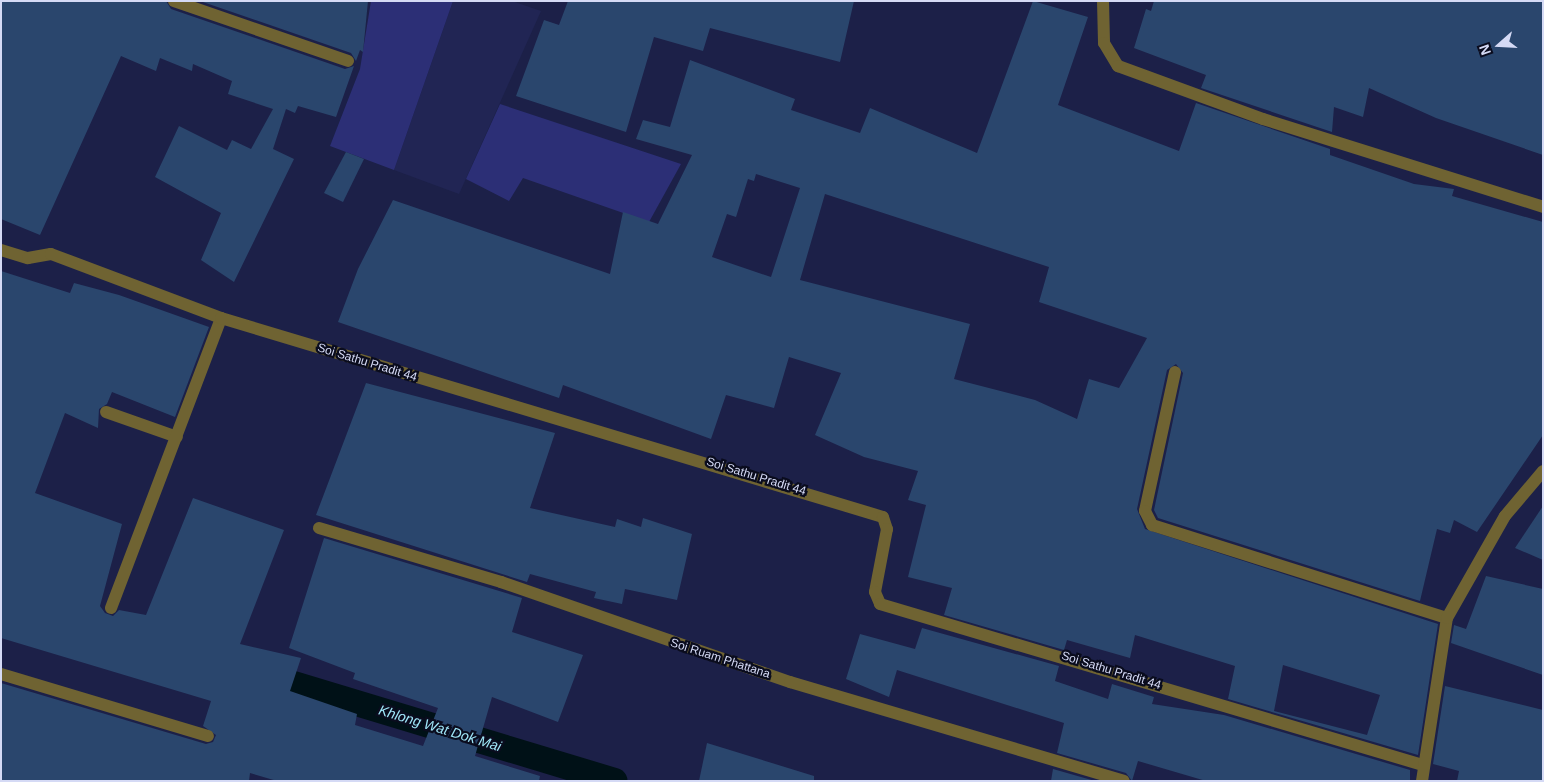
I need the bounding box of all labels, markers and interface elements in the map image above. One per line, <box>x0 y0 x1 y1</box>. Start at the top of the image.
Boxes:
north arrow <box>1474 20 1524 70</box>
text: N <box>1476 42 1494 57</box>
street label: Soi Sathu Pradit 44 <box>315 341 419 385</box>
street label: Soi Sathu Pradit 44 <box>704 455 808 499</box>
street label: Soi Ruam Phattana <box>668 636 772 682</box>
street label: Soi Sathu Pradit 44 <box>1059 649 1163 693</box>
water label: Khlong Wat Dok Mai <box>377 701 503 755</box>

